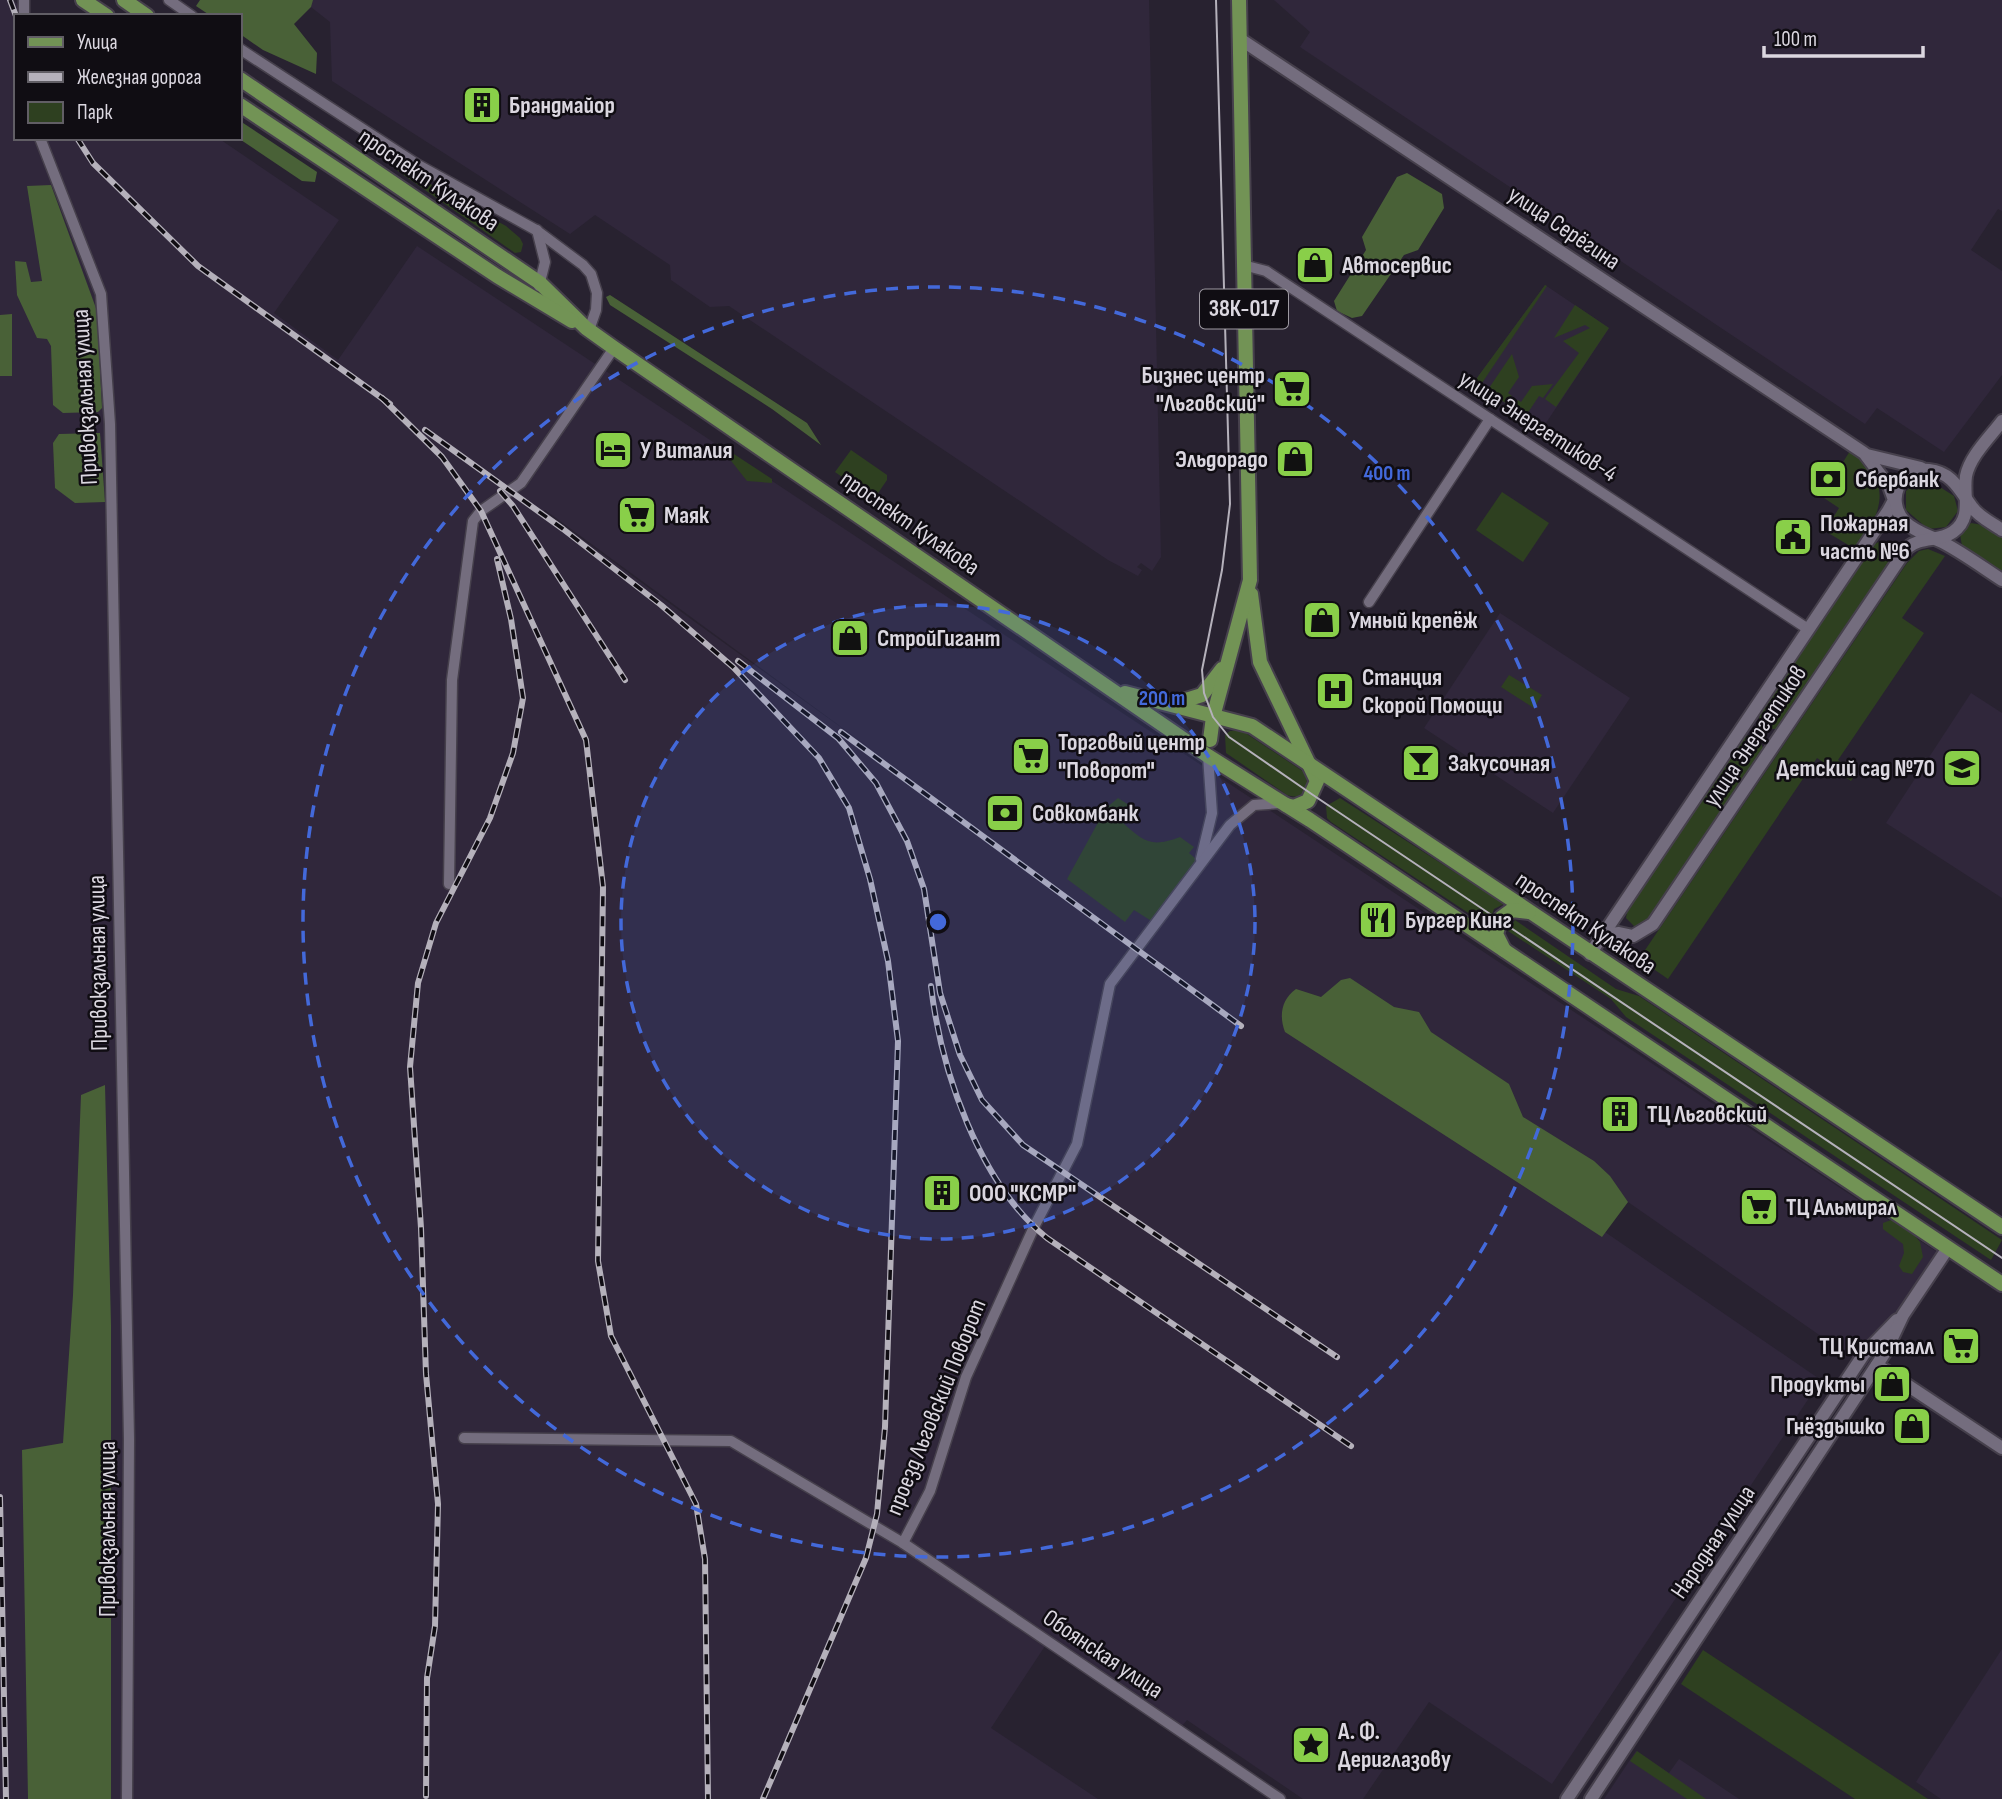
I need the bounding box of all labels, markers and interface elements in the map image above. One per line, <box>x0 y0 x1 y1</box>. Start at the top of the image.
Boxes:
legend <box>14 14 242 140</box>
scale bar <box>1764 14 1923 58</box>
text: 100 m <box>1774 27 1817 52</box>
text: Улица <box>77 30 118 55</box>
text: Железная дорога <box>77 65 202 90</box>
building icon: Брандмайор <box>461 84 503 126</box>
place label: Брандмайор <box>509 91 615 120</box>
text: Парк <box>77 100 112 125</box>
street label: проспект Кулакова <box>353 122 505 238</box>
street label: улица Серёгина <box>1502 180 1626 276</box>
shop icon: Автосервис <box>1294 244 1336 286</box>
place label: Автосервис <box>1341 251 1452 280</box>
road number: 38К-017 <box>1200 290 1288 328</box>
street label: Привокзальная улица <box>66 308 104 486</box>
place label: Бизнес центр "Льговский" <box>1141 361 1265 418</box>
street label: улица Энергетиков-4 <box>1453 364 1623 488</box>
supermarket icon: Бизнес центр "Льговский" <box>1271 368 1313 410</box>
hotel icon: У Виталия <box>592 429 634 471</box>
place label: У Виталия <box>640 436 733 465</box>
shop icon: Эльдорадо <box>1274 438 1316 480</box>
place label: Эльдорадо <box>1175 445 1268 474</box>
bank icon: Сбербанк <box>1807 458 1849 500</box>
text: 400 m <box>1364 461 1410 486</box>
street label: проспект Кулакова <box>835 464 985 582</box>
place label: Сбербанк <box>1855 465 1940 494</box>
supermarket icon: Маяк <box>616 494 658 536</box>
place label: Маяк <box>664 501 710 530</box>
place label: Пожарная часть №6 <box>1820 509 1910 566</box>
public building icon: Пожарная часть №6 <box>1772 516 1814 558</box>
shop icon: Умный крепёж <box>1301 599 1343 641</box>
place label: Умный крепёж <box>1349 606 1478 635</box>
shop icon: СтройГигант <box>829 617 871 659</box>
place label: СтройГигант <box>877 624 1000 653</box>
street label: улица Энергетиков <box>1697 660 1813 812</box>
place label: Станция Скорой Помощи <box>1362 663 1502 720</box>
hospital icon: Станция Скорой Помощи <box>1314 670 1356 712</box>
text: 200 m <box>1139 686 1185 711</box>
place label: Торговый центр "Поворот" <box>1058 728 1205 785</box>
supermarket icon: Торговый центр "Поворот" <box>1010 735 1052 777</box>
bar icon: Закусочная <box>1400 742 1442 784</box>
school or university icon: Детский сад №70 <box>1941 747 1983 789</box>
place label: Закусочная <box>1448 749 1550 778</box>
place label: Детский сад №70 <box>1777 754 1935 783</box>
bank icon: Совкомбанк <box>984 792 1026 834</box>
place label: Совкомбанк <box>1032 799 1139 828</box>
street label: проспект Кулакова <box>1510 865 1662 981</box>
street label: Привокзальная улица <box>82 875 114 1051</box>
restaurant icon: Бургер Кинг <box>1357 899 1399 941</box>
place label: Бургер Кинг <box>1405 906 1512 935</box>
centre of rings <box>926 910 950 934</box>
building icon: ТЦ Льговский <box>1599 1093 1641 1135</box>
place label: ТЦ Льговский <box>1647 1100 1767 1129</box>
building icon: ООО "КСМР" <box>921 1172 963 1214</box>
place label: ООО "КСМР" <box>969 1179 1076 1208</box>
supermarket icon: ТЦ Альмирал <box>1738 1186 1780 1228</box>
place label: ТЦ Альмирал <box>1786 1193 1897 1222</box>
street label: проезд Льговский Поворот <box>879 1295 993 1519</box>
supermarket icon: ТЦ Кристалл <box>1940 1325 1982 1367</box>
place label: ТЦ Кристалл <box>1819 1332 1935 1361</box>
shop icon: Продукты <box>1871 1363 1913 1405</box>
place label: Продукты <box>1770 1370 1865 1399</box>
shop icon: Гнёздышко <box>1891 1405 1933 1447</box>
place label: Гнёздышко <box>1786 1412 1885 1441</box>
street label: Привокзальная улица <box>93 1441 122 1617</box>
street label: Народная улица <box>1664 1480 1762 1604</box>
street label: Обоянская улица <box>1037 1603 1169 1705</box>
place label: А. Ф. Дериглазову <box>1337 1717 1451 1774</box>
place icon: А. Ф. Дериглазову <box>1290 1724 1332 1766</box>

